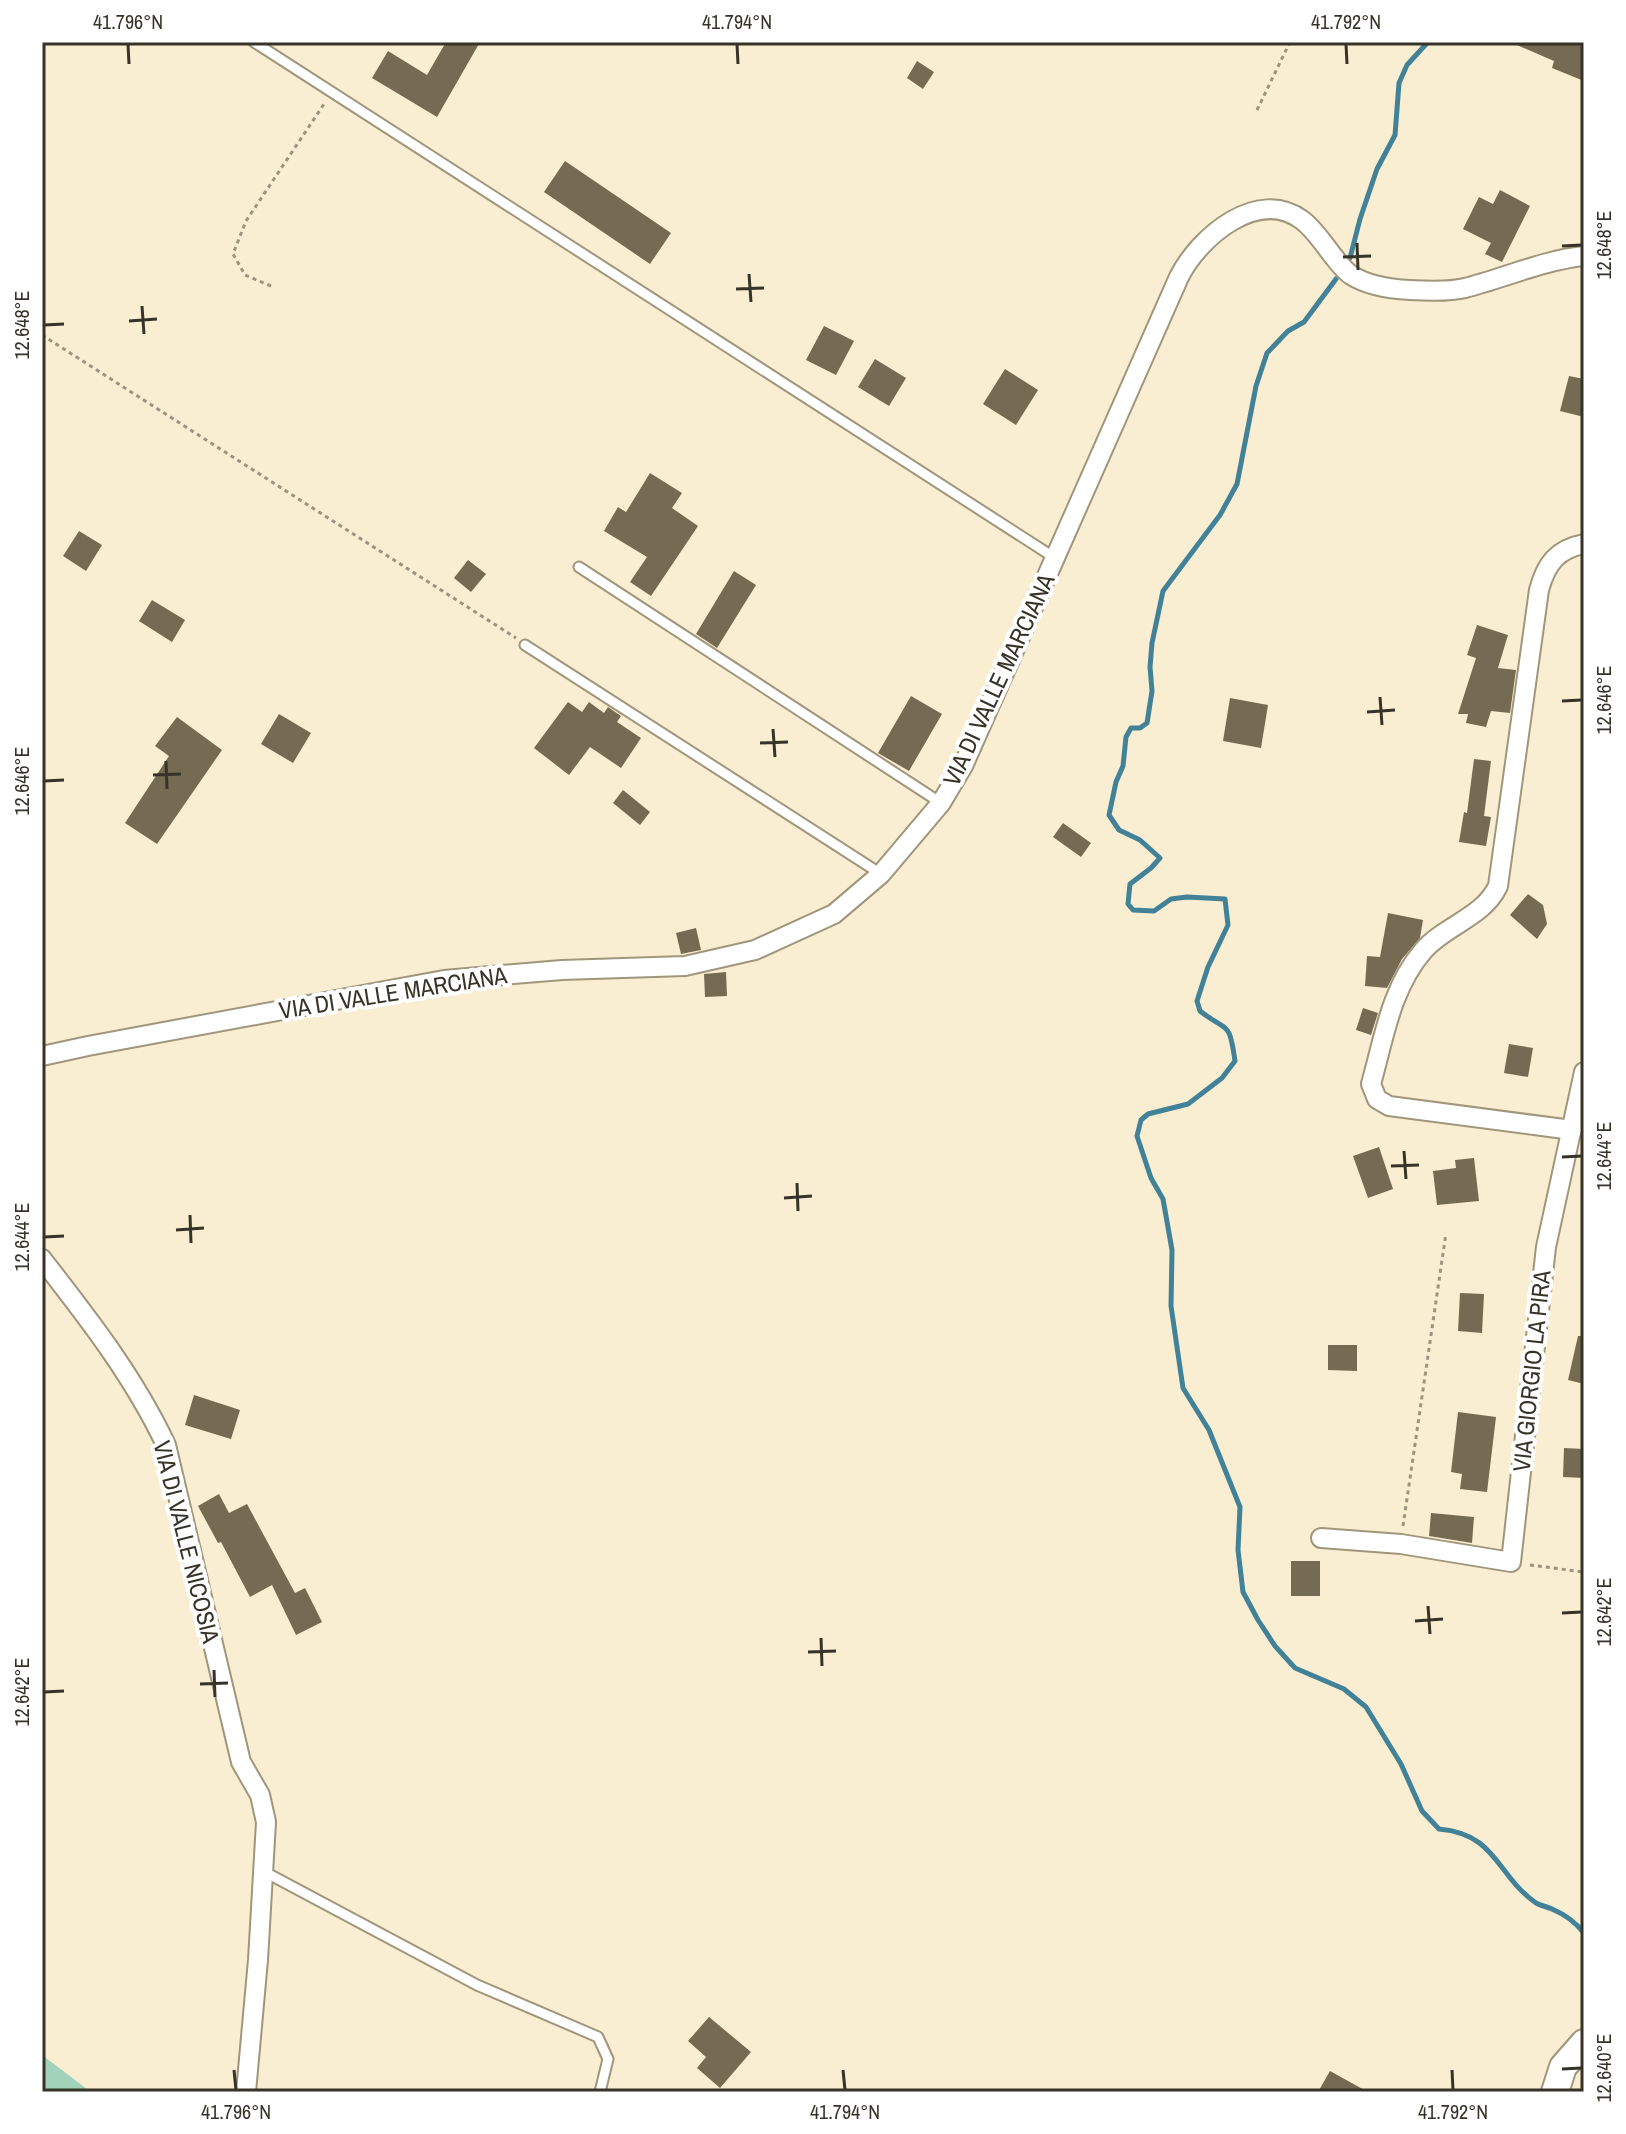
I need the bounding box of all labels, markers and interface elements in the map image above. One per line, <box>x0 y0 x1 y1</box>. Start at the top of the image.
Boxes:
text: 41.796°N <box>93 8 163 35</box>
text: 41.794°N <box>702 8 772 35</box>
text: 41.792°N <box>1311 8 1381 35</box>
text: 12.648°E <box>1590 210 1617 280</box>
text: 12.648°E <box>8 290 35 360</box>
street label: VIA DI VALLE MARCIANA <box>935 568 1062 791</box>
text: 12.646°E <box>1590 665 1617 735</box>
text: 12.646°E <box>8 746 35 816</box>
street label: VIA DI VALLE MARCIANA <box>277 958 510 1026</box>
text: 12.644°E <box>1590 1121 1617 1191</box>
text: 12.644°E <box>8 1202 35 1272</box>
street label: VIA GIORGIO LA PIRA <box>1505 1268 1558 1473</box>
street label: VIA DI VALLE NICOSIA <box>146 1437 228 1647</box>
text: 12.642°E <box>1590 1577 1617 1647</box>
text: 12.642°E <box>8 1657 35 1727</box>
text: 12.640°E <box>1590 2033 1617 2103</box>
text: 41.796°N <box>201 2098 271 2125</box>
text: 41.794°N <box>810 2098 880 2125</box>
text: 41.792°N <box>1418 2098 1488 2125</box>

